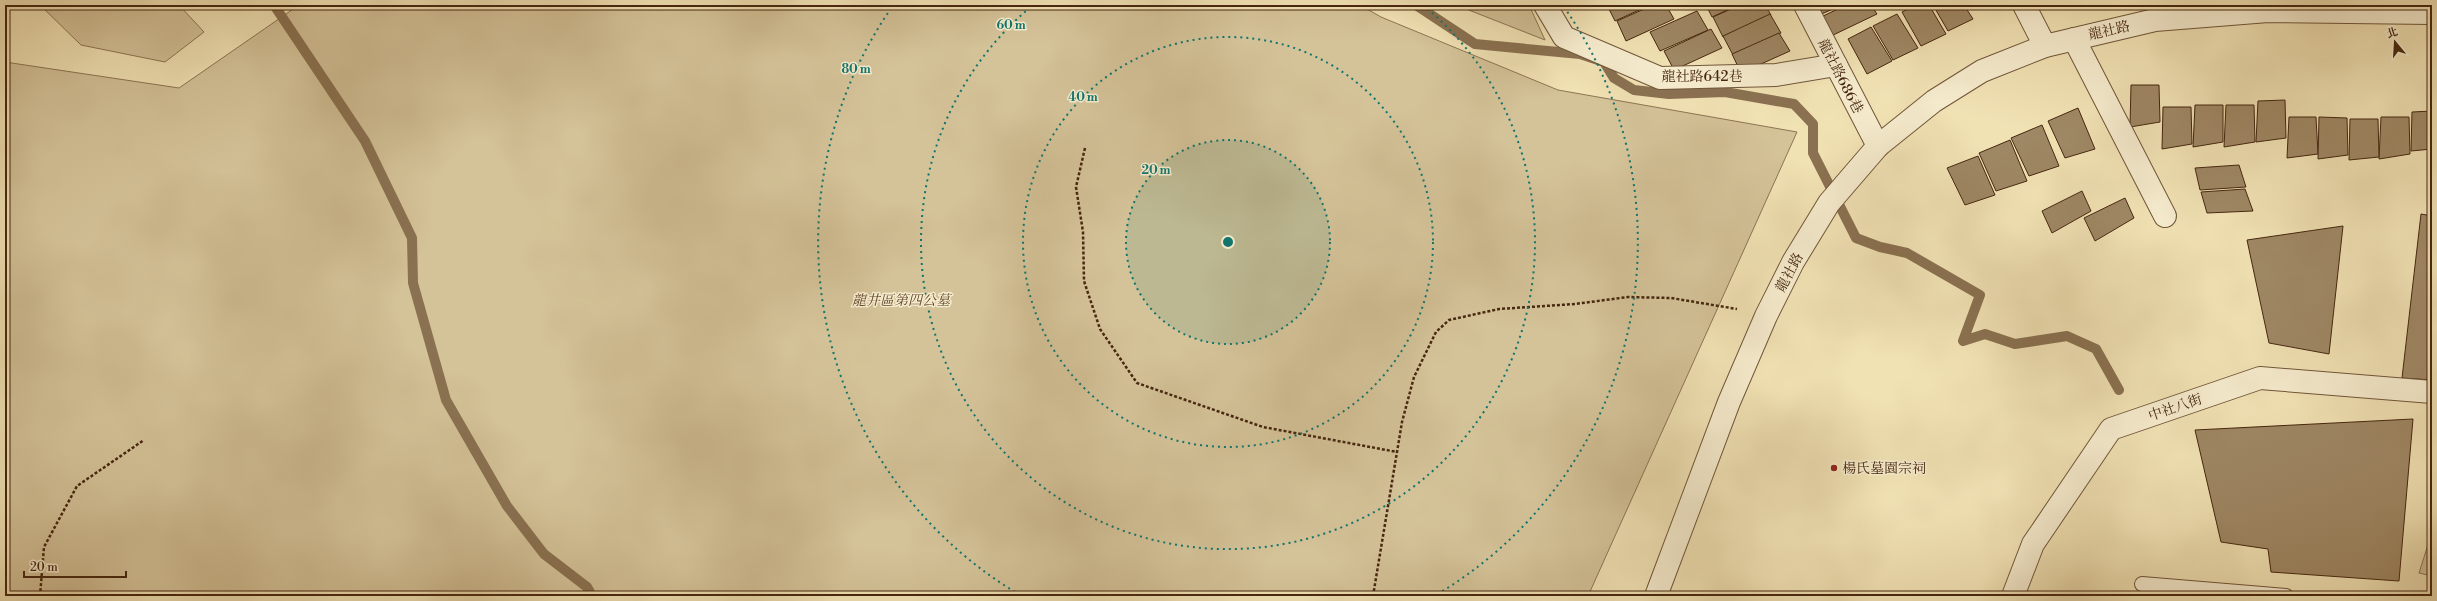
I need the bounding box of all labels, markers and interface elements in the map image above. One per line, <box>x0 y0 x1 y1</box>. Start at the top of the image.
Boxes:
street label: 龍社路 <box>2087 17 2132 44</box>
text: 60 m <box>996 18 1026 33</box>
north arrow <box>2375 22 2415 62</box>
text: 北 <box>2385 25 2400 42</box>
street label: 龍社路686巷 <box>1814 36 1867 117</box>
text: 80 m <box>841 62 871 77</box>
street label: 龍社路642巷 <box>1661 68 1743 86</box>
text: 40 m <box>1068 90 1098 105</box>
text: 20 m <box>1141 163 1171 178</box>
centre of rings <box>1221 235 1235 249</box>
street label: 龍社路 <box>1772 250 1808 295</box>
park label: 龍井區第四公墓 <box>852 292 952 310</box>
street label: 中社八街 <box>2146 390 2205 426</box>
place label: 楊氏墓園宗祠 <box>1842 460 1926 478</box>
marker: 楊氏墓園宗祠 <box>1829 463 1839 473</box>
scale bar <box>24 553 126 579</box>
text: 20 m <box>30 560 58 575</box>

